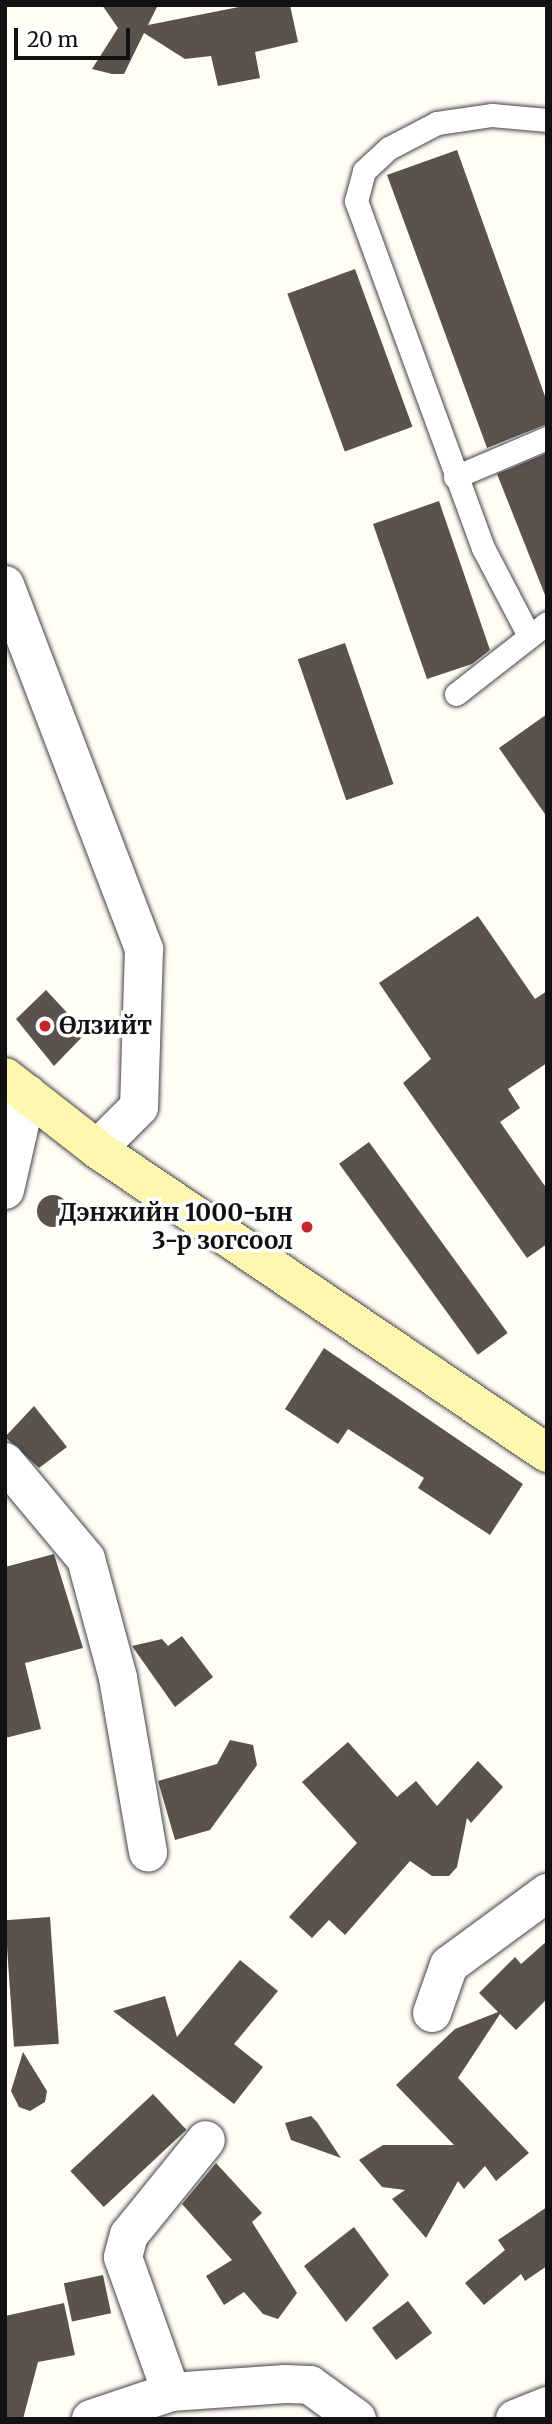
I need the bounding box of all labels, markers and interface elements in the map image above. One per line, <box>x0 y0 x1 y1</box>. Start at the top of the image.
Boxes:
scale bar <box>18 14 133 58</box>
text: 20 m <box>27 26 78 53</box>
place label: Өлзийт <box>59 1012 152 1040</box>
marker: Өлзийт <box>37 1018 53 1034</box>
place label: Дэнжийн 1000-ын 3-р зогсоол <box>59 1199 293 1255</box>
marker: Дэнжийн 1000-ын 3-р зогсоол <box>299 1219 315 1235</box>

